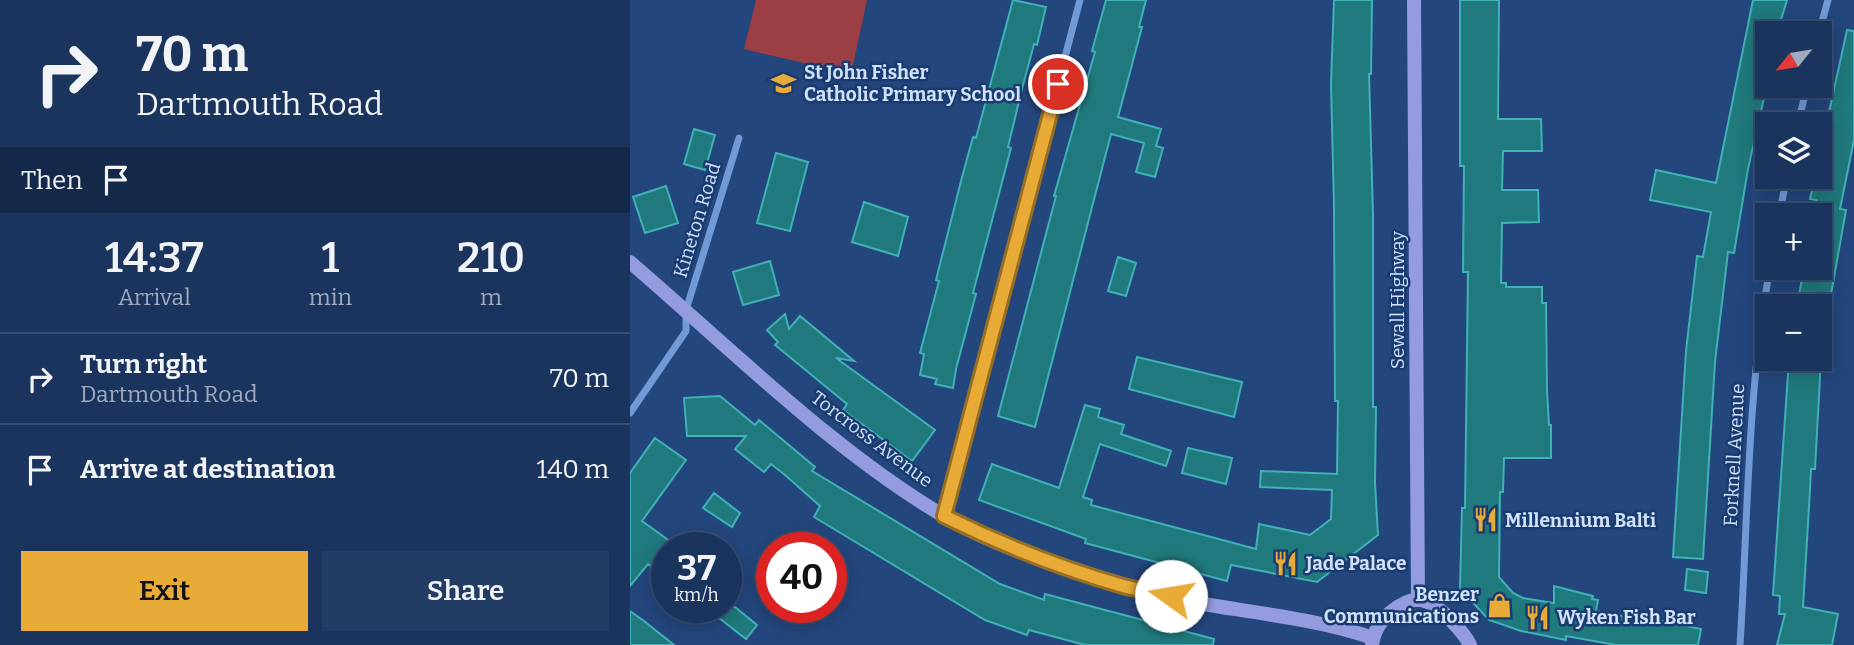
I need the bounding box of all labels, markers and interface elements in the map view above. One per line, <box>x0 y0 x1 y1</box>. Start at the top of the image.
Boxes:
north arrow <box>1755 21 1832 98</box>
map controls <box>1755 21 1832 371</box>
text: 70 m <box>136 25 248 84</box>
icon: right <box>21 28 112 119</box>
pin <box>1028 54 1088 114</box>
place label: St John Fisher Catholic Primary School <box>804 61 1021 106</box>
icon: arrive <box>1039 65 1077 103</box>
school or university icon: St John Fisher Catholic Primary School <box>770 69 798 97</box>
text: Dartmouth Road <box>136 85 383 123</box>
button: layers <box>1755 112 1832 189</box>
street label: Kineton Road <box>669 160 725 280</box>
icon: arrive <box>97 161 135 199</box>
text: Then <box>21 165 83 196</box>
button: + <box>1755 203 1832 280</box>
street label: Sewall Highway <box>1386 230 1409 369</box>
text: 14:37 <box>105 233 204 283</box>
text: 1 <box>321 233 339 283</box>
text: 210 <box>457 233 525 283</box>
text: Arrival <box>118 283 191 311</box>
text: min <box>309 283 352 311</box>
text: m <box>480 283 502 311</box>
button: − <box>1755 294 1832 371</box>
text: Turn right <box>80 349 207 380</box>
icon: right <box>21 360 59 398</box>
text: 70 m <box>550 363 609 394</box>
text: Dartmouth Road <box>80 380 258 408</box>
street label: Forknell Avenue <box>1719 383 1749 527</box>
street label: Torcross Avenue <box>807 386 937 492</box>
icon: arrive <box>21 451 59 489</box>
text: Arrive at destination <box>80 454 335 485</box>
text: 140 m <box>537 454 609 485</box>
restaurant icon: Millennium Balti <box>1471 506 1499 534</box>
place label: Millennium Balti <box>1505 509 1656 532</box>
speed limit sign: 40 <box>756 532 847 623</box>
text: 37 <box>677 547 716 589</box>
restaurant icon: Jade Palace <box>1272 549 1300 577</box>
button: Exit <box>21 551 308 631</box>
button: Share <box>322 551 609 631</box>
place label: Jade Palace <box>1305 552 1406 575</box>
position arrow <box>1134 559 1208 633</box>
place label: Benzer Communications <box>1324 583 1479 628</box>
text: km/h <box>674 584 719 606</box>
shop icon: Benzer Communications <box>1485 591 1513 619</box>
restaurant icon: Wyken Fish Bar <box>1523 603 1551 631</box>
place label: Wyken Fish Bar <box>1557 606 1696 629</box>

